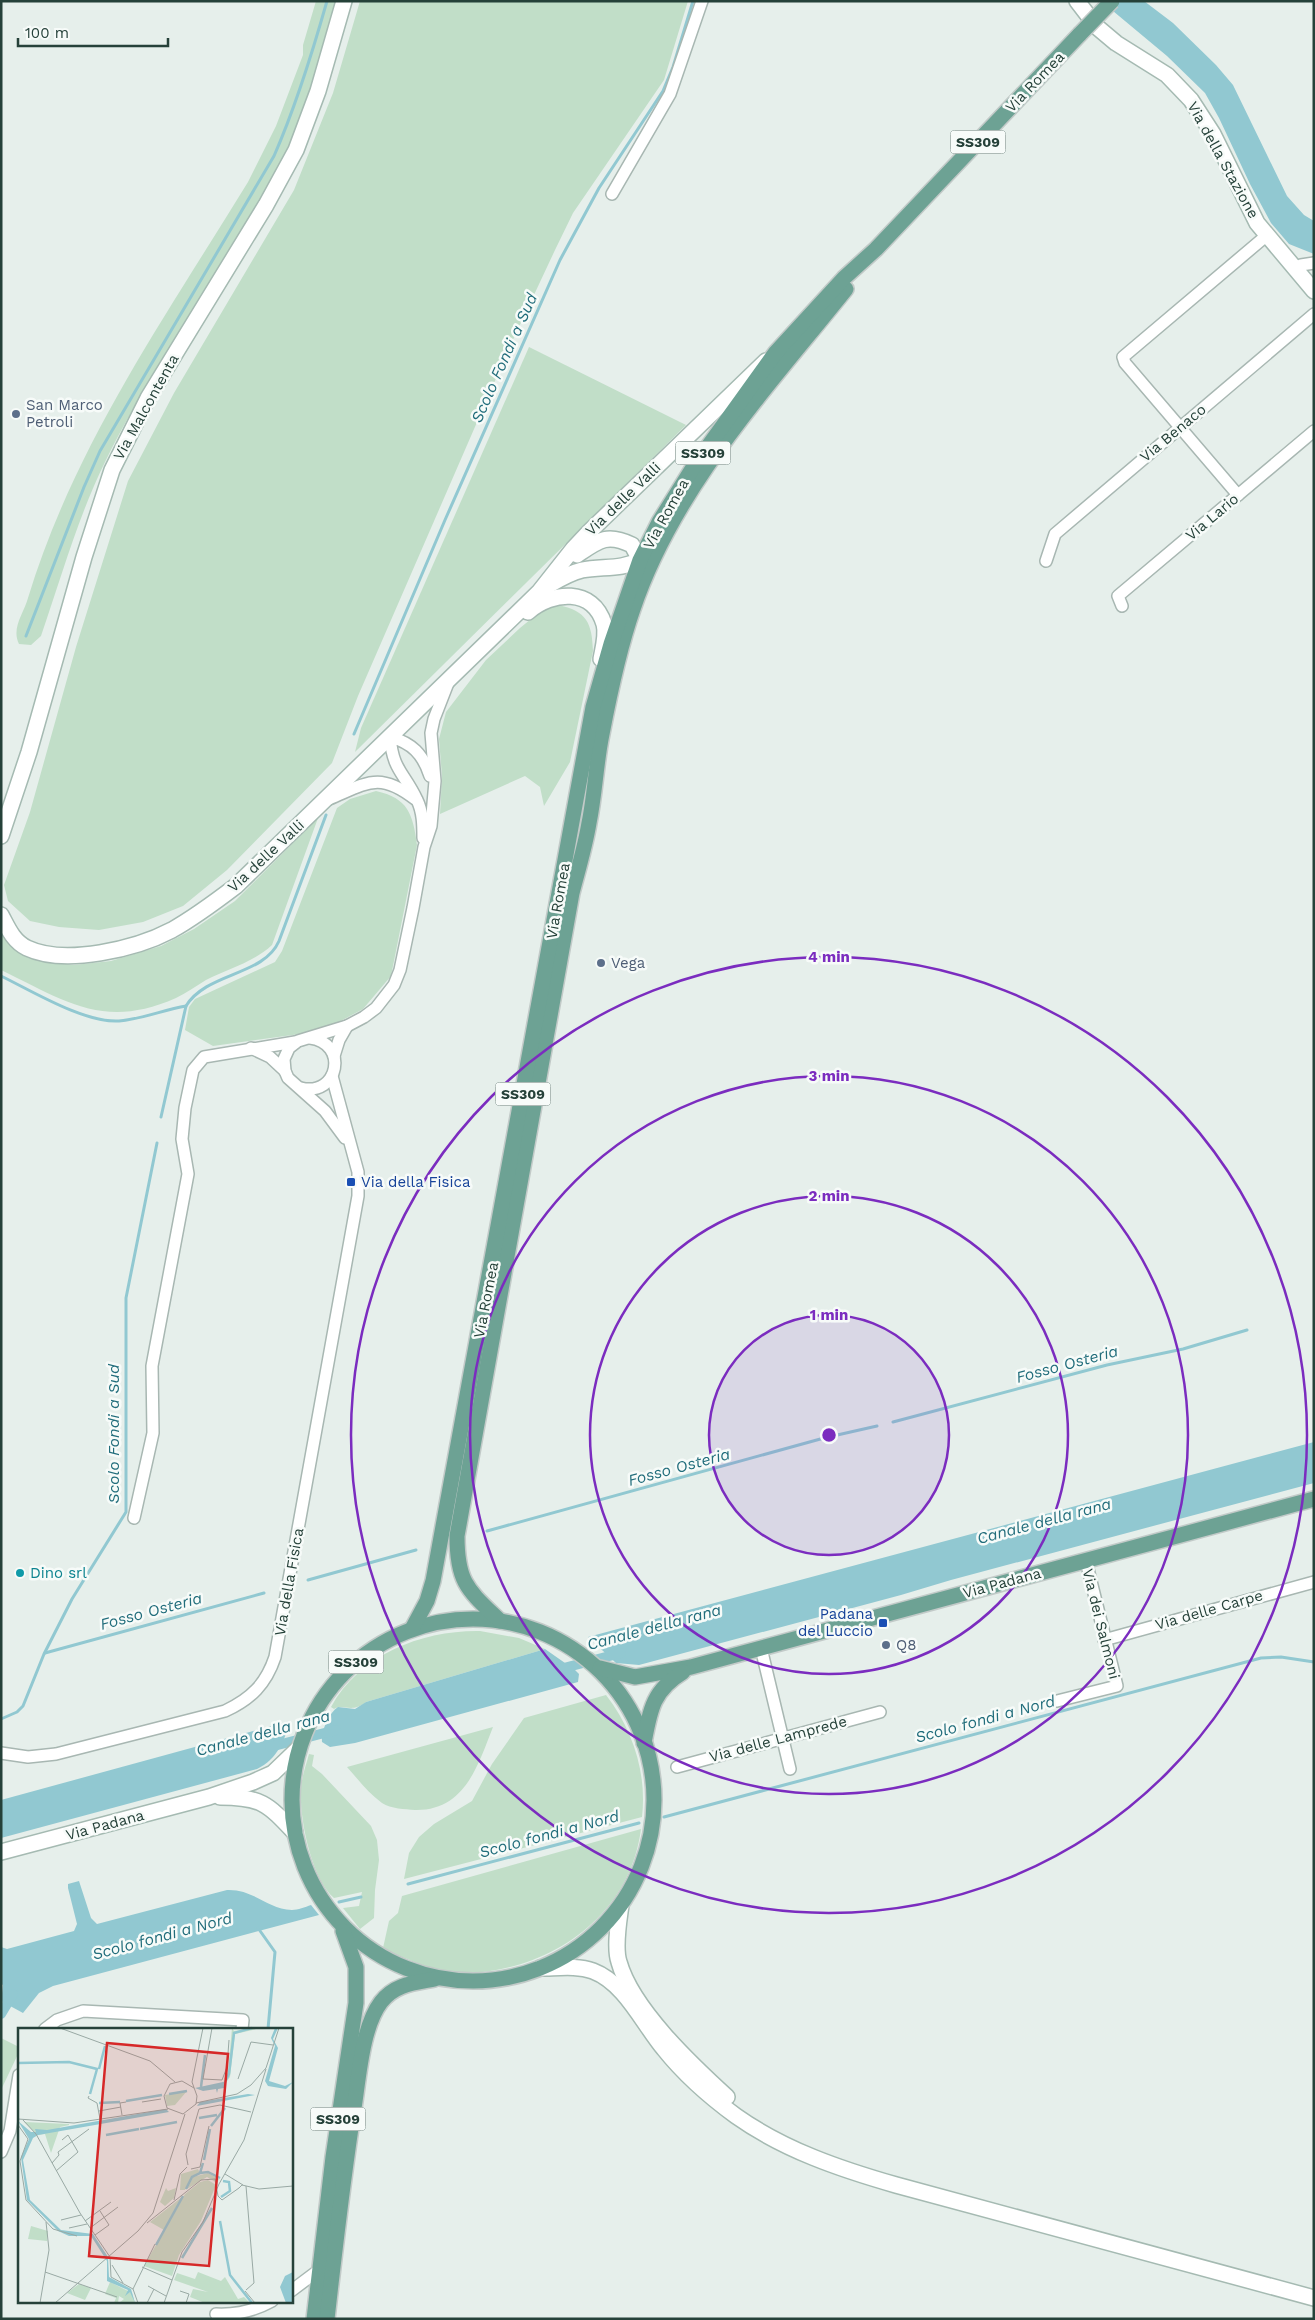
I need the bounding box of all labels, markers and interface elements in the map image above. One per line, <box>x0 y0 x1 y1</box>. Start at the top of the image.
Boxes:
scale bar <box>18 15 168 47</box>
text: 100 m <box>25 24 69 42</box>
street label: Via Romea <box>1002 48 1069 116</box>
street label: Via della Stazione <box>1183 98 1263 222</box>
road number: SS309 <box>950 130 1006 154</box>
water label: Scolo Fondi a Sud <box>467 289 542 426</box>
street label: Via Malcontenta <box>109 350 183 463</box>
place label: San Marco Petroli <box>26 396 103 431</box>
street label: Via Benaco <box>1136 400 1210 466</box>
marker: San Marco Petroli <box>10 408 22 420</box>
road number: SS309 <box>676 442 730 464</box>
street label: Via delle Valli <box>582 459 664 539</box>
street label: Via Romea <box>639 475 693 552</box>
street label: Via Lario <box>1182 490 1242 544</box>
street label: Via delle Valli <box>224 816 308 896</box>
street label: Via Romea <box>542 861 574 941</box>
text: 4 min <box>808 948 850 966</box>
place label: Vega <box>611 954 646 972</box>
marker: Vega <box>595 957 607 969</box>
text: 3 min <box>809 1067 849 1085</box>
road number: SS309 <box>496 1082 550 1106</box>
place label: Via della Fisica <box>361 1173 471 1191</box>
marker: Via della Fisica <box>345 1176 357 1188</box>
text: 2 min <box>808 1187 850 1205</box>
street label: Via Romea <box>470 1260 502 1340</box>
text: 1 min <box>810 1306 848 1324</box>
water label: Fosso Osteria <box>1014 1341 1120 1387</box>
water label: Scolo Fondi a Sud <box>104 1363 123 1504</box>
centre of rings <box>820 1426 838 1444</box>
water label: Fosso Osteria <box>626 1444 732 1490</box>
water label: Canale della rana <box>975 1494 1113 1548</box>
street label: Via della Fisica <box>271 1526 307 1637</box>
place label: Dino srl <box>30 1564 87 1582</box>
street label: Via Padana <box>961 1564 1044 1602</box>
marker: Dino srl <box>14 1567 26 1579</box>
street label: Via dei Salmoni <box>1079 1567 1123 1681</box>
street label: Via delle Carpe <box>1153 1586 1265 1634</box>
water label: Fosso Osteria <box>98 1588 204 1634</box>
water label: Canale della rana <box>585 1600 723 1654</box>
place label: Padana del Luccio <box>798 1605 874 1640</box>
marker: Padana del Luccio <box>877 1617 889 1629</box>
place label: Q8 <box>896 1636 916 1654</box>
marker: Q8 <box>880 1639 892 1651</box>
road number: SS309 <box>328 1650 384 1674</box>
water label: Scolo fondi a Nord <box>913 1691 1058 1747</box>
water label: Canale della rana <box>194 1706 332 1760</box>
street label: Via delle Lamprede <box>707 1712 849 1766</box>
street label: Via Padana <box>64 1806 147 1844</box>
water label: Scolo fondi a Nord <box>477 1806 622 1862</box>
water label: Scolo fondi a Nord <box>90 1908 235 1964</box>
inset map <box>18 2028 292 2302</box>
road number: SS309 <box>310 2108 366 2130</box>

